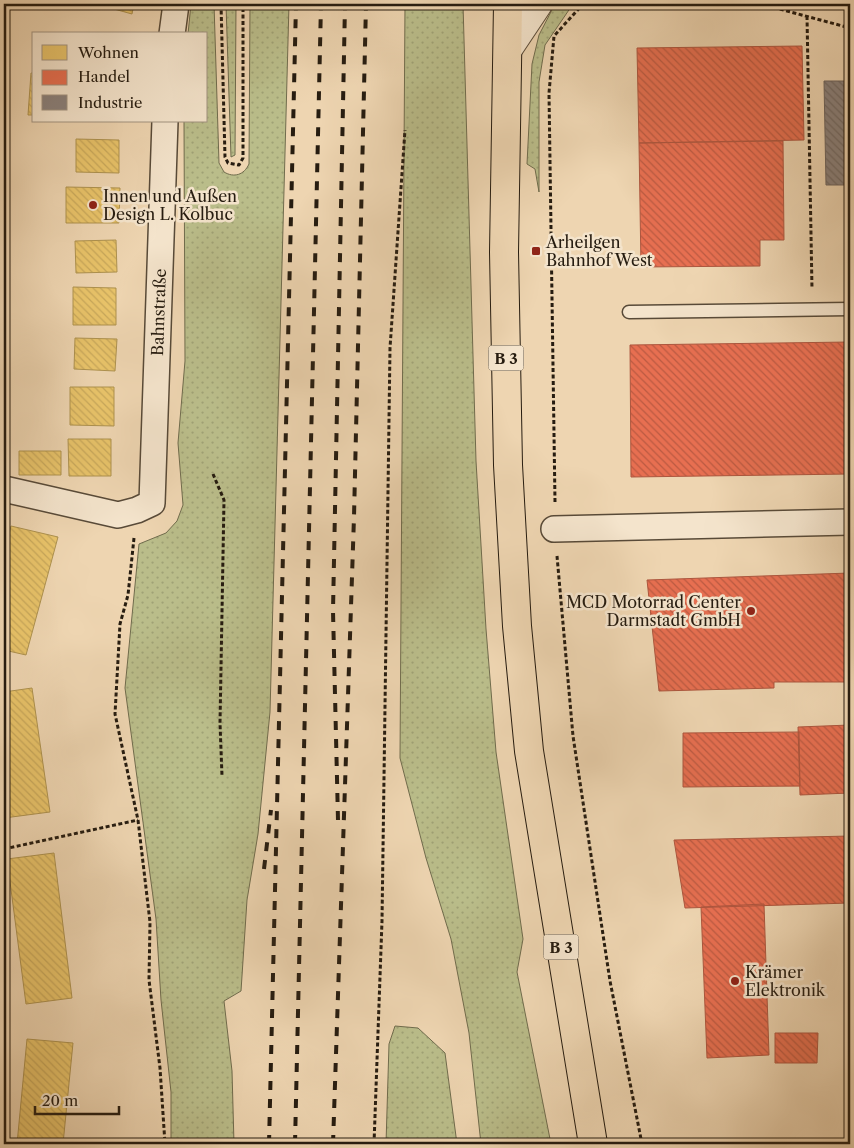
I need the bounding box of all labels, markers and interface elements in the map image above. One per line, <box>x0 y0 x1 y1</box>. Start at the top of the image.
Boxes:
legend <box>32 32 208 122</box>
text: Wohnen <box>77 43 140 62</box>
text: Handel <box>78 67 131 86</box>
text: Industrie <box>78 93 142 112</box>
place label: Innen und Außen Design L. Kolbuc <box>103 186 237 224</box>
marker: Innen und Außen Design L. Kolbuc <box>87 199 99 211</box>
place label: Arheilgen Bahnhof West <box>545 232 653 270</box>
marker: Arheilgen Bahnhof West <box>530 245 542 257</box>
street label: Bahnstraße <box>147 268 170 356</box>
road number: B 3 <box>488 346 524 370</box>
place label: MCD Motorrad Center Darmstadt GmbH <box>566 592 741 630</box>
marker: MCD Motorrad Center Darmstadt GmbH <box>745 605 757 617</box>
road number: B 3 <box>544 934 578 960</box>
place label: Krämer Elektronik <box>745 962 826 1000</box>
marker: Krämer Elektronik <box>729 975 741 987</box>
scale bar <box>35 1083 119 1115</box>
text: 20 m <box>42 1091 78 1110</box>

